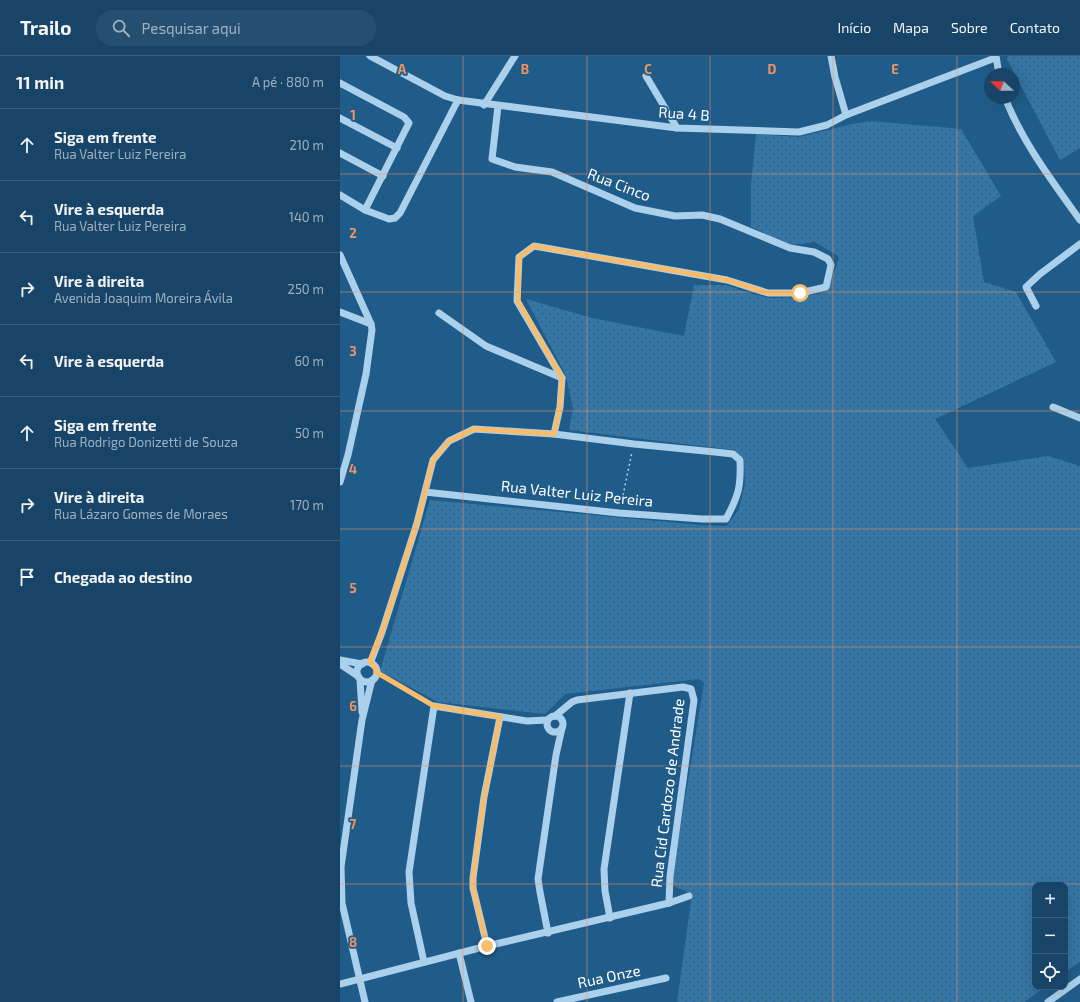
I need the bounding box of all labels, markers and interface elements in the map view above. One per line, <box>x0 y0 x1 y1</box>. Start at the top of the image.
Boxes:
search box <box>96 10 376 46</box>
text: Trailo <box>20 16 72 39</box>
icon: search <box>110 17 132 39</box>
text: Pesquisar aqui <box>142 19 241 37</box>
text: Início <box>838 19 871 36</box>
text: Mapa <box>893 19 929 36</box>
text: Sobre <box>951 19 988 36</box>
text: Contato <box>1010 19 1060 36</box>
text: A <box>398 61 407 77</box>
text: B <box>521 61 529 77</box>
text: C <box>644 61 652 77</box>
text: D <box>768 61 777 77</box>
text: E <box>891 61 899 77</box>
north arrow <box>984 68 1020 104</box>
text: 11 min <box>16 72 64 92</box>
text: A pé · 880 m <box>252 74 324 90</box>
street label: Rua 4 B <box>658 102 710 124</box>
text: 1 <box>350 107 356 123</box>
text: Siga em frente <box>54 128 156 146</box>
icon: ahead <box>16 134 38 156</box>
text: 210 m <box>289 137 324 153</box>
text: Rua Valter Luiz Pereira <box>54 146 186 162</box>
street label: Rua Cinco <box>585 164 653 204</box>
text: Vire à esquerda <box>54 200 164 218</box>
icon: left <box>16 206 38 228</box>
text: 140 m <box>289 209 324 225</box>
text: Rua Valter Luiz Pereira <box>54 218 186 234</box>
text: 2 <box>349 225 357 241</box>
text: Vire à direita <box>54 272 144 290</box>
icon: right <box>16 278 38 300</box>
text: 250 m <box>288 281 324 297</box>
route start <box>791 284 809 302</box>
text: Avenida Joaquim Moreira Ávila <box>54 290 233 306</box>
text: 3 <box>349 343 357 359</box>
icon: left <box>16 350 38 372</box>
text: Vire à esquerda <box>54 352 164 370</box>
text: 60 m <box>294 353 324 369</box>
text: Siga em frente <box>54 416 156 434</box>
icon: ahead <box>16 422 38 444</box>
text: 50 m <box>295 425 324 441</box>
text: Rua Rodrigo Donizetti de Souza <box>54 434 238 450</box>
text: 4 <box>349 461 357 477</box>
street label: Rua Valter Luiz Pereira <box>500 476 654 510</box>
text: Vire à direita <box>54 488 144 506</box>
icon: right <box>16 494 38 516</box>
text: 170 m <box>290 497 324 513</box>
text: Rua Lázaro Gomes de Moraes <box>54 506 228 522</box>
icon: arrive <box>16 566 38 588</box>
text: Chegada ao destino <box>54 568 192 586</box>
text: 5 <box>349 580 357 596</box>
street label: Rua Cid Cardozo de Andrade <box>646 697 688 888</box>
text: 6 <box>349 698 357 714</box>
text: 7 <box>350 816 357 832</box>
map controls <box>1032 882 1068 990</box>
button: + <box>1032 882 1068 918</box>
button: − <box>1032 918 1068 954</box>
text: 8 <box>349 934 357 950</box>
route end <box>478 937 496 955</box>
button: locate <box>1032 954 1068 990</box>
street label: Rua Onze <box>576 961 642 991</box>

